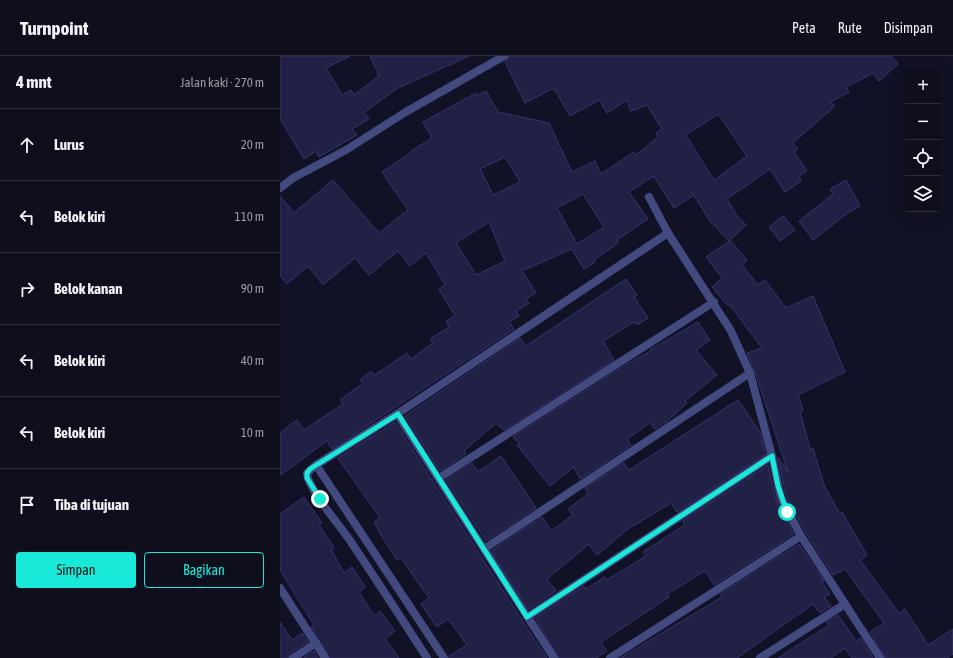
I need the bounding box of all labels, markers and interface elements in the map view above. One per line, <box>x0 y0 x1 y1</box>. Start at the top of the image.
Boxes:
text: Turnpoint <box>20 17 88 39</box>
text: Peta <box>792 20 816 36</box>
text: Rute <box>838 20 862 36</box>
text: Disimpan <box>884 20 933 36</box>
map controls <box>905 68 941 212</box>
button: + <box>905 68 941 104</box>
text: 4 mnt <box>16 72 52 92</box>
text: Jalan kaki · 270 m <box>180 75 264 90</box>
button: − <box>905 104 941 140</box>
icon: ahead <box>16 134 38 156</box>
text: Lurus <box>54 136 84 153</box>
text: 20 m <box>241 137 264 152</box>
button: locate <box>905 140 941 176</box>
button: layers <box>905 176 941 212</box>
icon: left <box>16 206 38 228</box>
text: Belok kiri <box>54 208 105 225</box>
text: 110 m <box>235 209 264 224</box>
icon: right <box>16 278 38 300</box>
text: Belok kanan <box>54 280 123 297</box>
text: 90 m <box>241 281 264 296</box>
icon: left <box>16 350 38 372</box>
text: Belok kiri <box>54 352 105 369</box>
text: 40 m <box>241 353 264 368</box>
icon: left <box>16 422 38 444</box>
text: Belok kiri <box>54 424 105 441</box>
text: 10 m <box>241 425 264 440</box>
route end <box>311 490 329 508</box>
icon: arrive <box>16 494 38 516</box>
text: Tiba di tujuan <box>54 496 129 513</box>
route start <box>778 503 796 521</box>
button: Simpan <box>16 552 136 588</box>
button: Bagikan <box>144 552 264 588</box>

